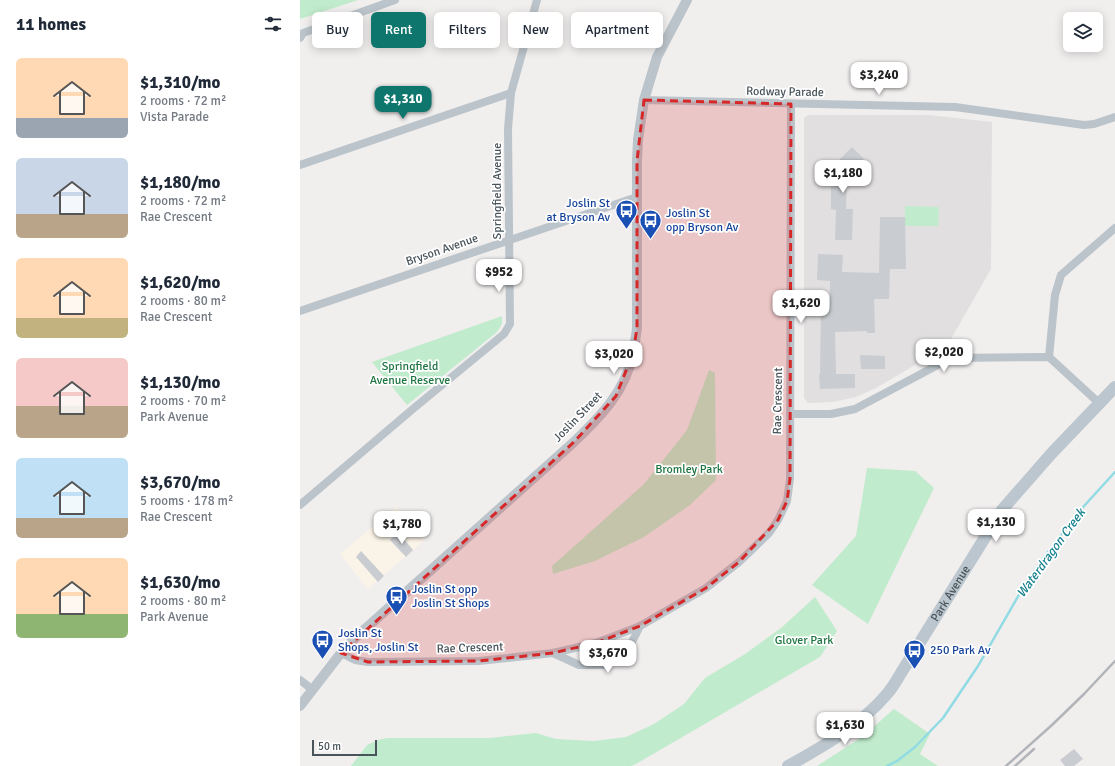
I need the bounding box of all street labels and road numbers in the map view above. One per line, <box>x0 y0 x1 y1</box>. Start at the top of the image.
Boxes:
street label: Rodway Parade <box>746 84 824 100</box>
street label: Springfield Avenue <box>490 143 505 239</box>
street label: Bryson Avenue <box>404 231 480 269</box>
street label: Rae Crescent <box>770 367 786 435</box>
street label: Joslin Street <box>550 389 606 445</box>
street label: Park Avenue <box>927 563 973 624</box>
street label: Rae Crescent <box>436 639 504 657</box>

